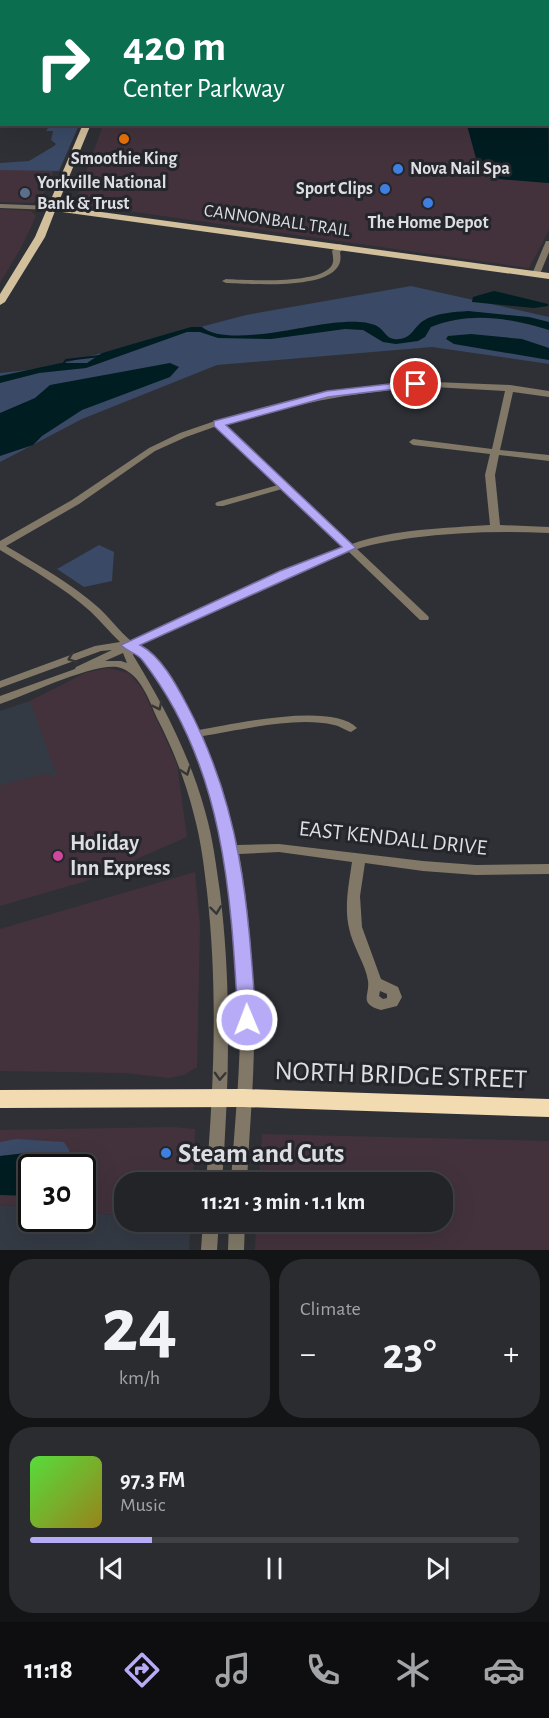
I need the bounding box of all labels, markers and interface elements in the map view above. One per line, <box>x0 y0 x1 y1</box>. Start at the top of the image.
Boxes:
icon: right <box>24 24 102 102</box>
text: 420 m <box>123 26 226 68</box>
text: Center Parkway <box>123 75 285 102</box>
marker: Smoothie King <box>117 132 131 146</box>
place label: Smoothie King <box>71 150 178 168</box>
place label: Nova Nail Spa <box>410 160 510 178</box>
marker: Nova Nail Spa <box>391 162 405 176</box>
place label: Yorkville National Bank & Trust <box>37 174 166 213</box>
place label: Sport Clips <box>296 180 373 198</box>
marker: Sport Clips <box>378 182 392 196</box>
marker: Yorkville National Bank & Trust <box>18 186 32 200</box>
marker: The Home Depot <box>421 196 435 210</box>
street label: CANNONBALL TRAIL <box>203 202 352 240</box>
place label: The Home Depot <box>367 214 489 232</box>
pin <box>390 358 441 409</box>
icon: arrive <box>399 367 432 400</box>
one-way arrow <box>67 651 78 664</box>
one-way arrow <box>150 700 162 711</box>
one-way arrow <box>179 765 192 776</box>
street label: EAST KENDALL DRIVE <box>298 817 488 859</box>
place label: Holiday Inn Express <box>70 832 170 879</box>
marker: Holiday Inn Express <box>51 849 65 863</box>
one-way arrow <box>209 906 222 915</box>
position arrow <box>215 988 279 1052</box>
street label: NORTH BRIDGE STREET <box>274 1057 528 1093</box>
one-way arrow <box>214 1072 227 1081</box>
place label: Steam and Cuts <box>178 1140 344 1167</box>
marker: Steam and Cuts <box>159 1146 173 1160</box>
speed limit sign: 30 <box>18 1154 96 1232</box>
text: 11:21 · 3 min · 1.1 km <box>202 1191 365 1213</box>
text: 24 <box>102 1288 177 1366</box>
text: Climate <box>300 1299 361 1319</box>
text: 23° <box>383 1332 436 1377</box>
text: − <box>300 1338 316 1371</box>
text: + <box>503 1338 519 1371</box>
text: km/h <box>119 1368 160 1388</box>
text: 97.3 FM <box>120 1469 185 1491</box>
text: Music <box>120 1495 166 1515</box>
icon: previous <box>95 1552 128 1585</box>
icon: pause <box>258 1552 291 1585</box>
icon: next <box>421 1552 454 1585</box>
icon: directions <box>121 1649 163 1691</box>
icon: music <box>212 1649 254 1691</box>
icon: phone <box>302 1649 344 1691</box>
icon: climate <box>392 1649 434 1691</box>
icon: car <box>483 1649 525 1691</box>
text: 11:18 <box>24 1656 73 1683</box>

